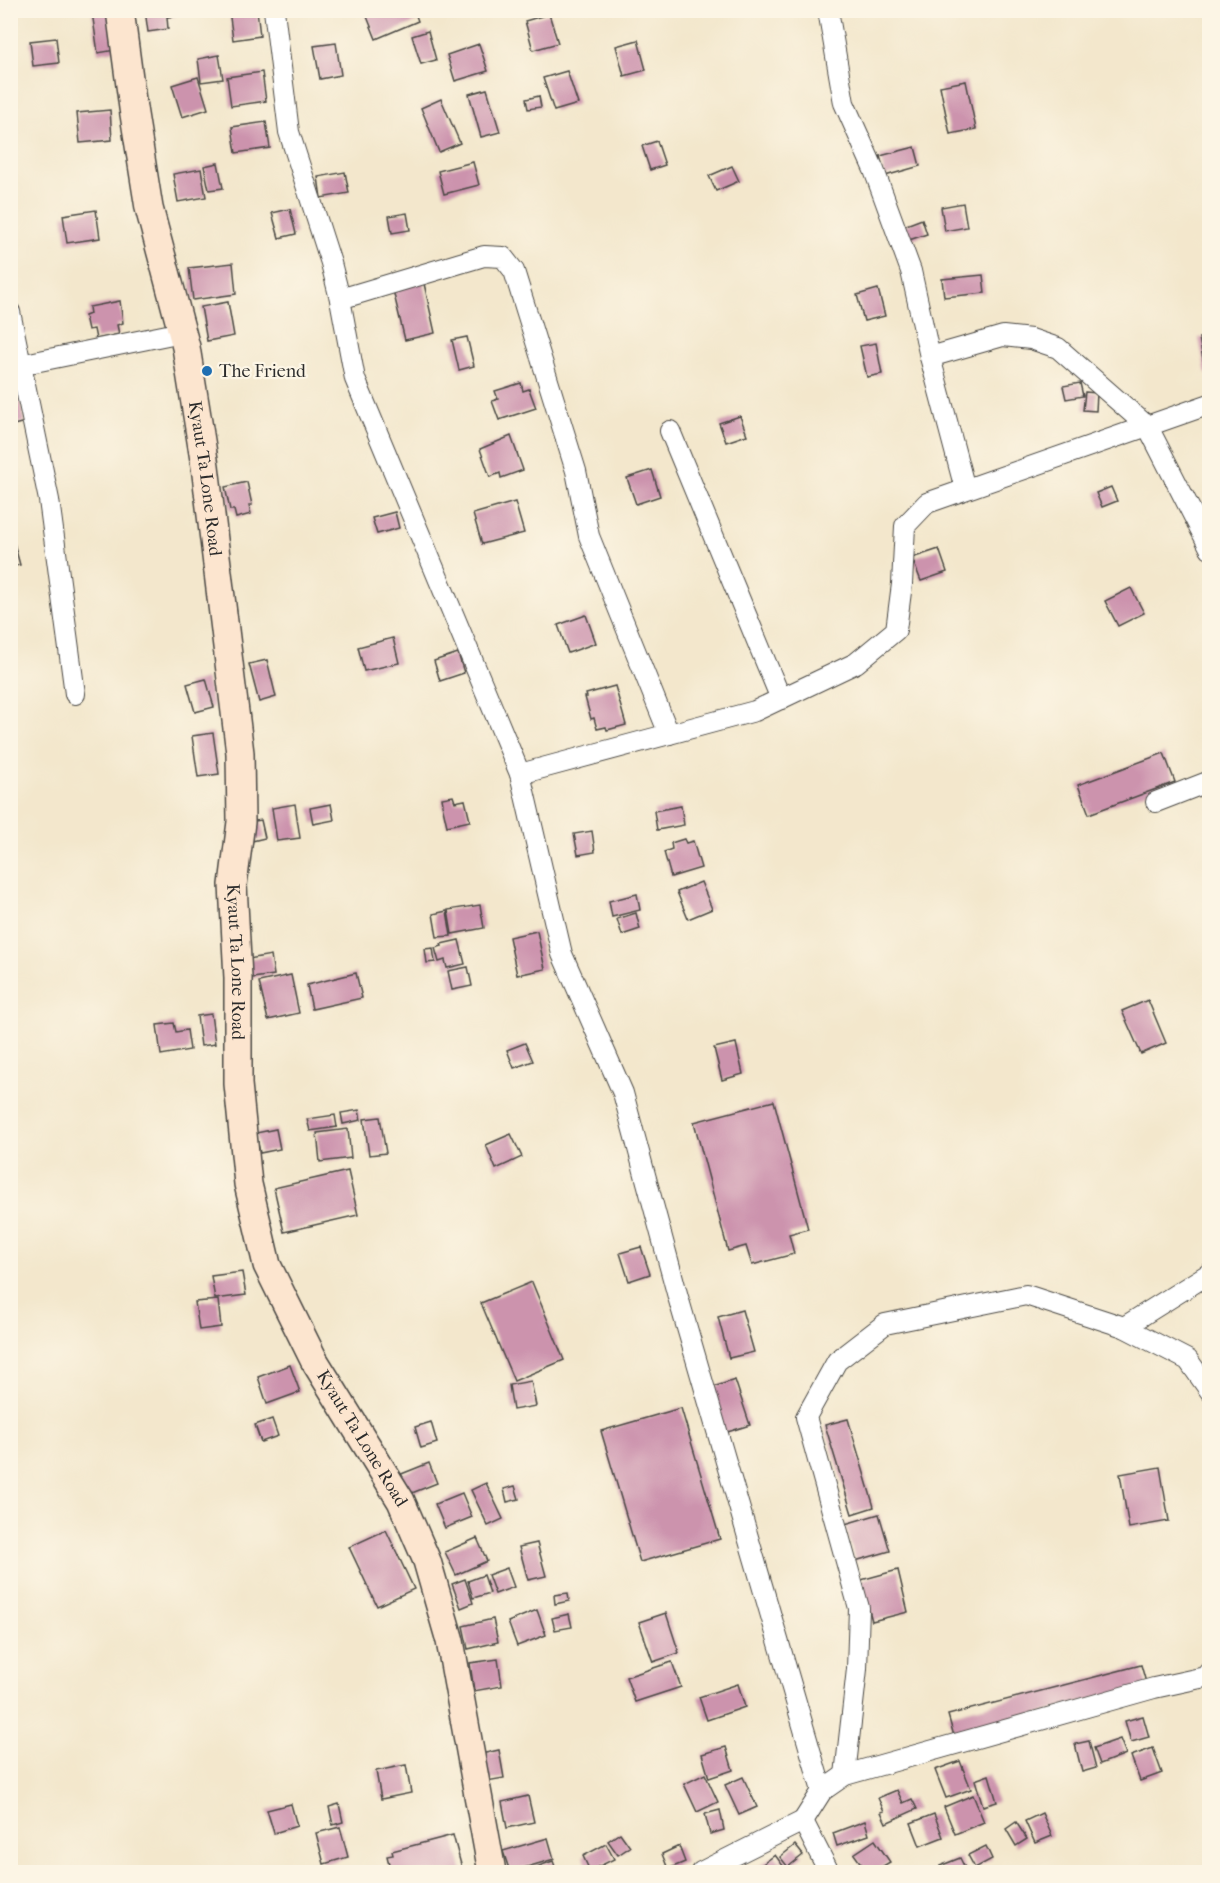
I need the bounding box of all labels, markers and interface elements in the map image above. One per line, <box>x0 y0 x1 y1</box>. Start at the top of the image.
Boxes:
place label: The Friend <box>219 361 306 382</box>
marker: The Friend <box>200 364 214 378</box>
street label: Kyaut Ta Lone Road <box>184 399 226 558</box>
street label: Kyaut Ta Lone Road <box>222 883 248 1040</box>
street label: Kyaut Ta Lone Road <box>312 1366 412 1511</box>

